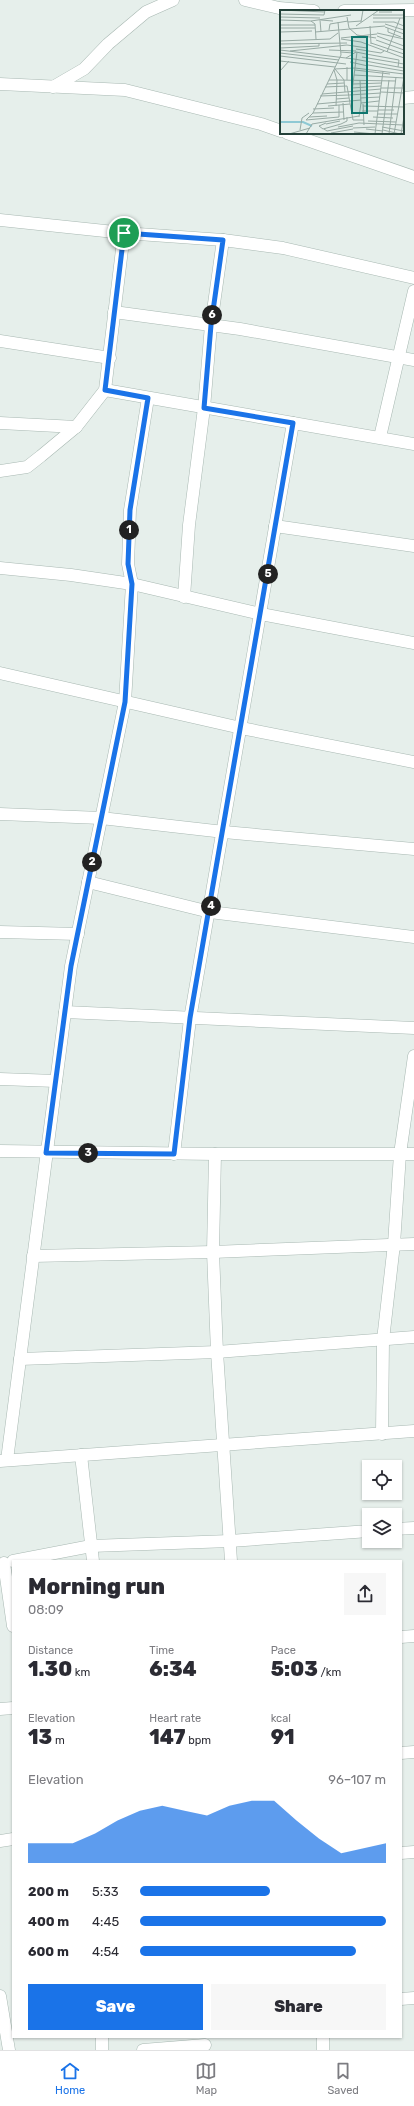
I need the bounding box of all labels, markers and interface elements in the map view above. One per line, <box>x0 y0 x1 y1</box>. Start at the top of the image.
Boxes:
inset map <box>280 10 404 134</box>
pin <box>107 216 141 250</box>
icon: arrive <box>113 222 135 244</box>
pin: 6 <box>202 305 222 325</box>
text: 6 <box>208 308 216 321</box>
pin: 1 <box>119 520 139 540</box>
text: 1 <box>126 523 132 536</box>
pin: 5 <box>258 564 278 584</box>
text: 5 <box>264 567 272 580</box>
pin: 2 <box>82 852 102 872</box>
text: 2 <box>88 855 96 868</box>
pin: 4 <box>201 896 221 916</box>
text: 4 <box>207 899 215 912</box>
pin: 3 <box>78 1143 98 1163</box>
text: 3 <box>84 1146 92 1159</box>
map controls <box>362 1460 402 1548</box>
button: locate <box>362 1460 402 1500</box>
button: layers <box>362 1508 402 1548</box>
text: Morning run <box>28 1573 165 1600</box>
button: share <box>344 1573 386 1615</box>
text: 08:09 <box>28 1602 64 1617</box>
text: Distance <box>28 1644 73 1657</box>
text: Time <box>149 1644 174 1657</box>
text: Pace <box>271 1644 296 1657</box>
text: 1.30 <box>28 1657 72 1681</box>
text: 6:34 <box>149 1657 197 1681</box>
text: 5:03 <box>271 1657 318 1681</box>
text: km <box>72 1666 90 1679</box>
text: /km <box>318 1666 341 1679</box>
text: Elevation <box>28 1712 75 1725</box>
text: Heart rate <box>149 1712 201 1725</box>
text: kcal <box>271 1712 291 1725</box>
text: 13 <box>28 1725 52 1749</box>
text: 147 <box>149 1725 185 1749</box>
text: 91 <box>271 1725 294 1749</box>
text: m <box>52 1734 65 1747</box>
text: bpm <box>185 1734 211 1747</box>
text: Elevation <box>28 1772 84 1787</box>
text: 96–107 m <box>328 1772 386 1787</box>
text: 200 m <box>28 1884 69 1899</box>
text: 5:33 <box>92 1884 119 1899</box>
text: 400 m <box>28 1914 69 1929</box>
text: 4:45 <box>92 1914 119 1929</box>
text: 600 m <box>28 1944 69 1959</box>
text: 4:54 <box>92 1944 119 1959</box>
button: Save <box>28 1984 203 2030</box>
button: Share <box>211 1984 386 2030</box>
tab: Home <box>55 2060 85 2097</box>
tab: Map <box>195 2060 217 2097</box>
tab: Saved <box>328 2060 359 2097</box>

